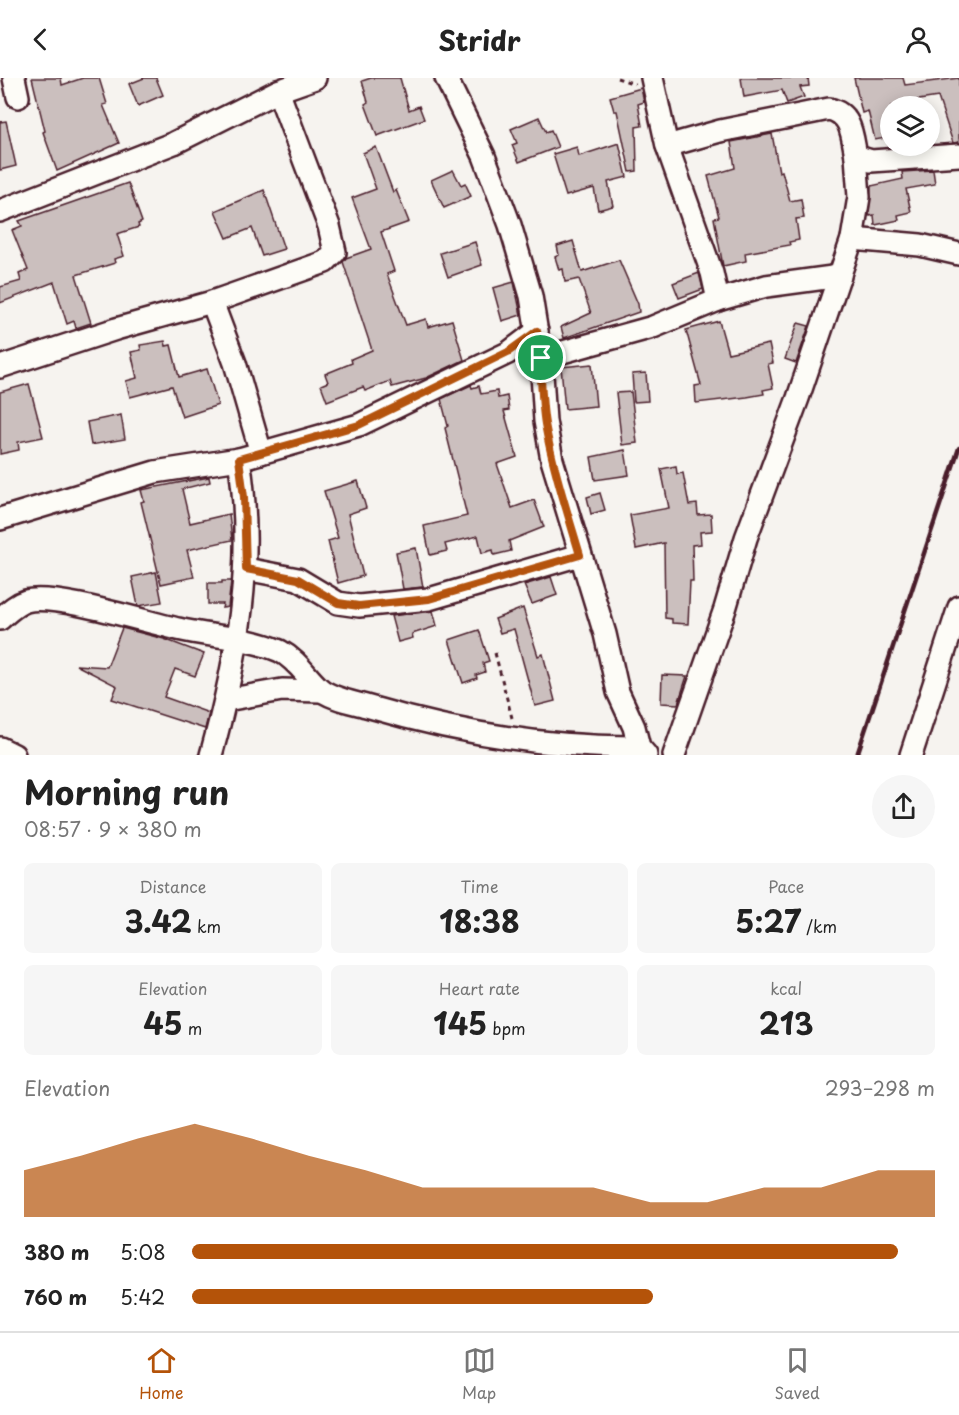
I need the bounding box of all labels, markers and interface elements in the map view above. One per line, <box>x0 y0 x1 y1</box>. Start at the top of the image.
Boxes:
text: Stridr <box>438 19 521 60</box>
icon: back <box>24 23 57 56</box>
icon: person <box>902 23 935 56</box>
map controls <box>880 96 940 156</box>
button: layers <box>880 96 940 156</box>
pin <box>515 332 566 383</box>
icon: arrive <box>524 341 557 374</box>
text: Morning run <box>24 766 229 816</box>
button: share <box>872 775 935 838</box>
text: 08:57 · 9 × 380 m <box>24 814 202 844</box>
text: Distance <box>139 874 206 898</box>
text: Time <box>461 874 498 898</box>
text: Pace <box>768 874 804 898</box>
text: 3.42 <box>124 898 192 943</box>
text: 18:38 <box>439 898 520 943</box>
text: 5:27 <box>735 898 801 943</box>
text: km <box>192 914 221 938</box>
text: /km <box>801 914 837 938</box>
text: Elevation <box>138 976 207 1000</box>
text: Heart rate <box>439 976 520 1000</box>
text: kcal <box>770 976 802 1000</box>
text: 45 <box>143 1000 183 1045</box>
text: 145 <box>433 1000 487 1045</box>
text: 213 <box>759 1000 814 1045</box>
text: m <box>183 1016 202 1040</box>
text: bpm <box>487 1016 526 1040</box>
text: Elevation <box>24 1073 110 1103</box>
text: 293–298 m <box>825 1073 935 1103</box>
text: 380 m <box>24 1237 89 1267</box>
text: 5:08 <box>120 1237 166 1267</box>
text: 760 m <box>24 1282 87 1312</box>
text: 5:42 <box>120 1282 165 1312</box>
tab: Home <box>139 1344 184 1404</box>
tab: Map <box>462 1344 496 1404</box>
tab: Saved <box>774 1344 820 1404</box>

